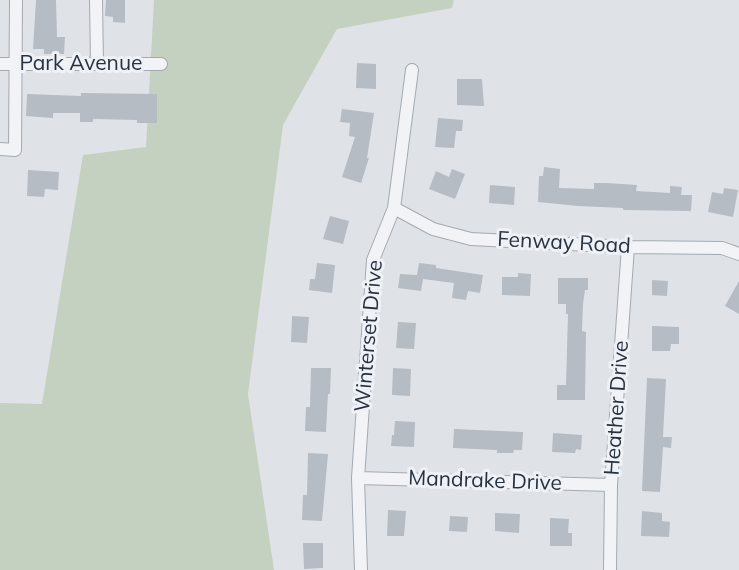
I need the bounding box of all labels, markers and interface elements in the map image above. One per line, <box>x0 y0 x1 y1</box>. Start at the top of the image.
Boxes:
street label: Park Avenue <box>20 51 142 77</box>
street label: Fenway Road <box>497 227 631 259</box>
street label: Winterset Drive <box>350 259 388 413</box>
street label: Heather Drive <box>600 340 634 476</box>
street label: Mandrake Drive <box>408 466 562 496</box>

